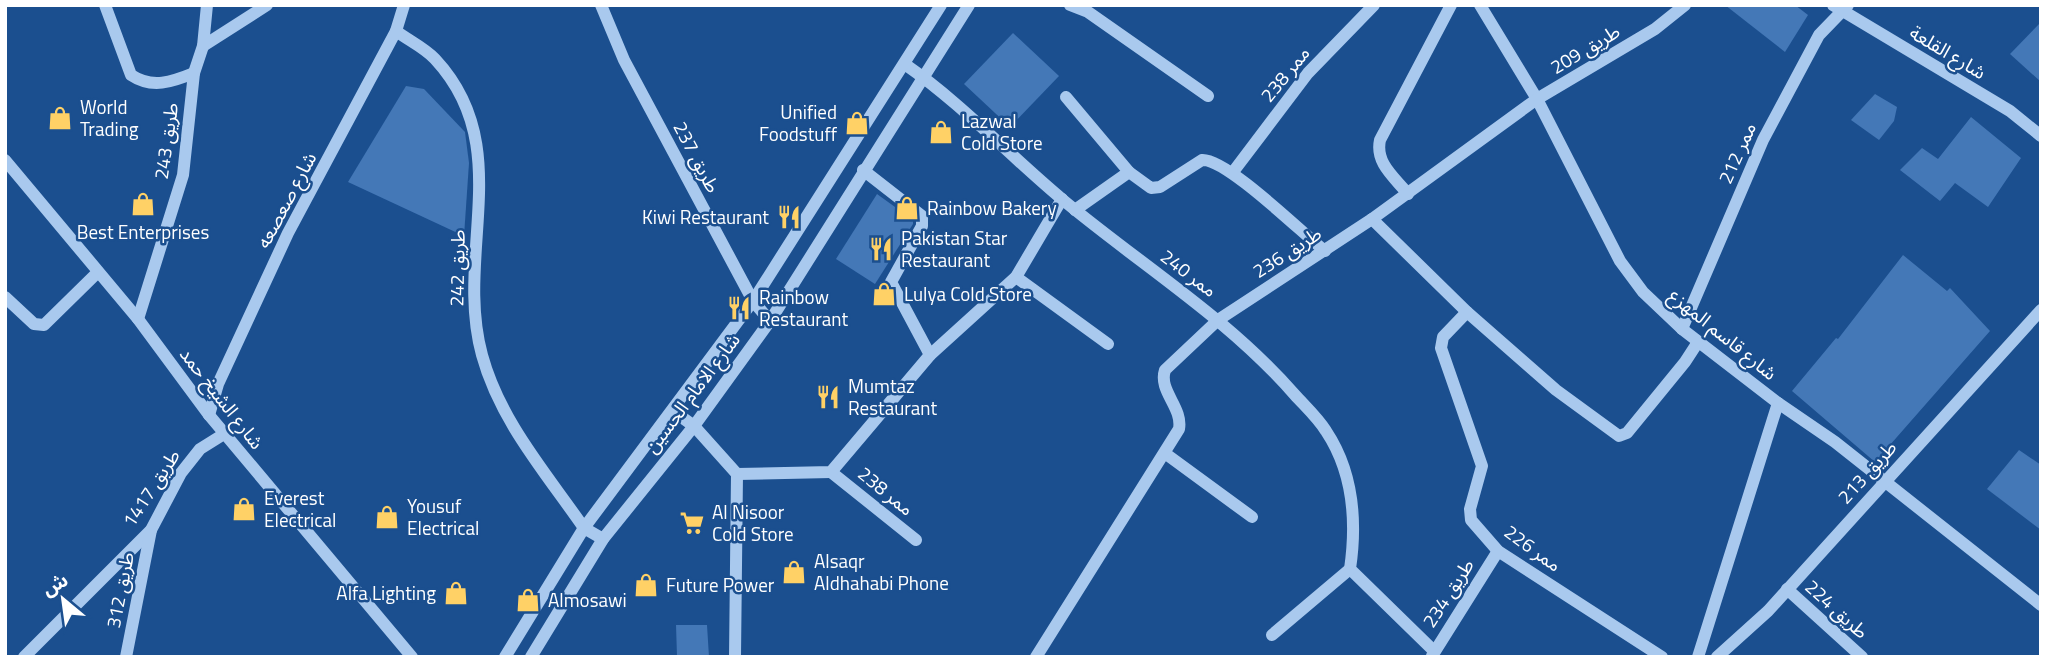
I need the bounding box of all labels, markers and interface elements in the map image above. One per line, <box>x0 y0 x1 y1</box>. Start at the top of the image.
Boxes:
street label: طريق 209 <box>1544 16 1625 81</box>
street label: شارع القلعة <box>1904 17 1992 86</box>
street label: ممر 238 <box>1253 39 1316 108</box>
place label: World Trading <box>80 92 139 143</box>
place label: Unified Foodstuff <box>759 97 838 148</box>
street label: طريق 243 <box>146 101 185 181</box>
shop icon: World Trading <box>46 104 74 132</box>
place label: Lazwal Cold Store <box>961 106 1043 157</box>
shop icon: Unified Foodstuff <box>843 109 871 137</box>
street label: طريق 237 <box>667 116 728 198</box>
street label: ممر 212 <box>1710 117 1763 188</box>
shop icon: Lazwal Cold Store <box>927 118 955 146</box>
street label: شارع صعصعه <box>248 146 323 253</box>
shop icon: Best Enterprises <box>129 190 157 218</box>
place label: Rainbow Bakery <box>927 193 1057 222</box>
shop icon: Rainbow Bakery <box>893 194 921 222</box>
place label: Kiwi Restaurant <box>642 202 769 231</box>
restaurant icon: Kiwi Restaurant <box>775 203 803 231</box>
place label: Best Enterprises <box>77 217 209 246</box>
street label: طريق 236 <box>1247 218 1327 285</box>
place label: Pakistan Star Restaurant <box>901 223 1008 274</box>
street label: طريق 242 <box>441 229 472 307</box>
restaurant icon: Pakistan Star Restaurant <box>867 235 895 263</box>
street label: ممر 240 <box>1155 242 1224 304</box>
place label: Lulya Cold Store <box>904 279 1032 308</box>
shop icon: Lulya Cold Store <box>870 280 898 308</box>
street label: شارع قاسم المهزع <box>1662 281 1784 387</box>
place label: Rainbow Restaurant <box>759 282 848 333</box>
restaurant icon: Rainbow Restaurant <box>725 294 753 322</box>
street label: شارع الامام الحسين <box>637 326 747 460</box>
street label: شارع الشيخ حمد <box>172 340 272 456</box>
place label: Mumtaz Restaurant <box>848 371 937 422</box>
restaurant icon: Mumtaz Restaurant <box>814 383 842 411</box>
street label: طريق 213 <box>1830 433 1903 510</box>
street label: طريق 1417 <box>115 443 187 532</box>
street label: ممر 238 <box>852 459 921 522</box>
place label: Everest Electrical <box>264 483 336 534</box>
place label: Yousuf Electrical <box>407 491 479 542</box>
shop icon: Everest Electrical <box>230 495 258 523</box>
place label: Al Nisoor Cold Store <box>712 497 794 548</box>
shop icon: Yousuf Electrical <box>373 503 401 531</box>
supermarket icon: Al Nisoor Cold Store <box>678 509 706 537</box>
street label: ممر 226 <box>1499 517 1568 578</box>
place label: Alsaqr Aldhahabi Phone <box>814 546 949 597</box>
street label: طريق 312 <box>98 549 141 630</box>
street label: طريق 234 <box>1414 552 1481 633</box>
shop icon: Alsaqr Aldhahabi Phone <box>780 558 808 586</box>
north arrow <box>28 564 98 634</box>
text: ش <box>36 565 73 603</box>
place label: Future Power <box>666 570 775 599</box>
shop icon: Future Power <box>632 571 660 599</box>
street label: طريق 224 <box>1799 572 1876 645</box>
place label: Alfa Lighting <box>336 578 436 607</box>
shop icon: Alfa Lighting <box>442 579 470 607</box>
place label: Almosawi <box>548 585 627 614</box>
shop icon: Almosawi <box>514 586 542 614</box>

